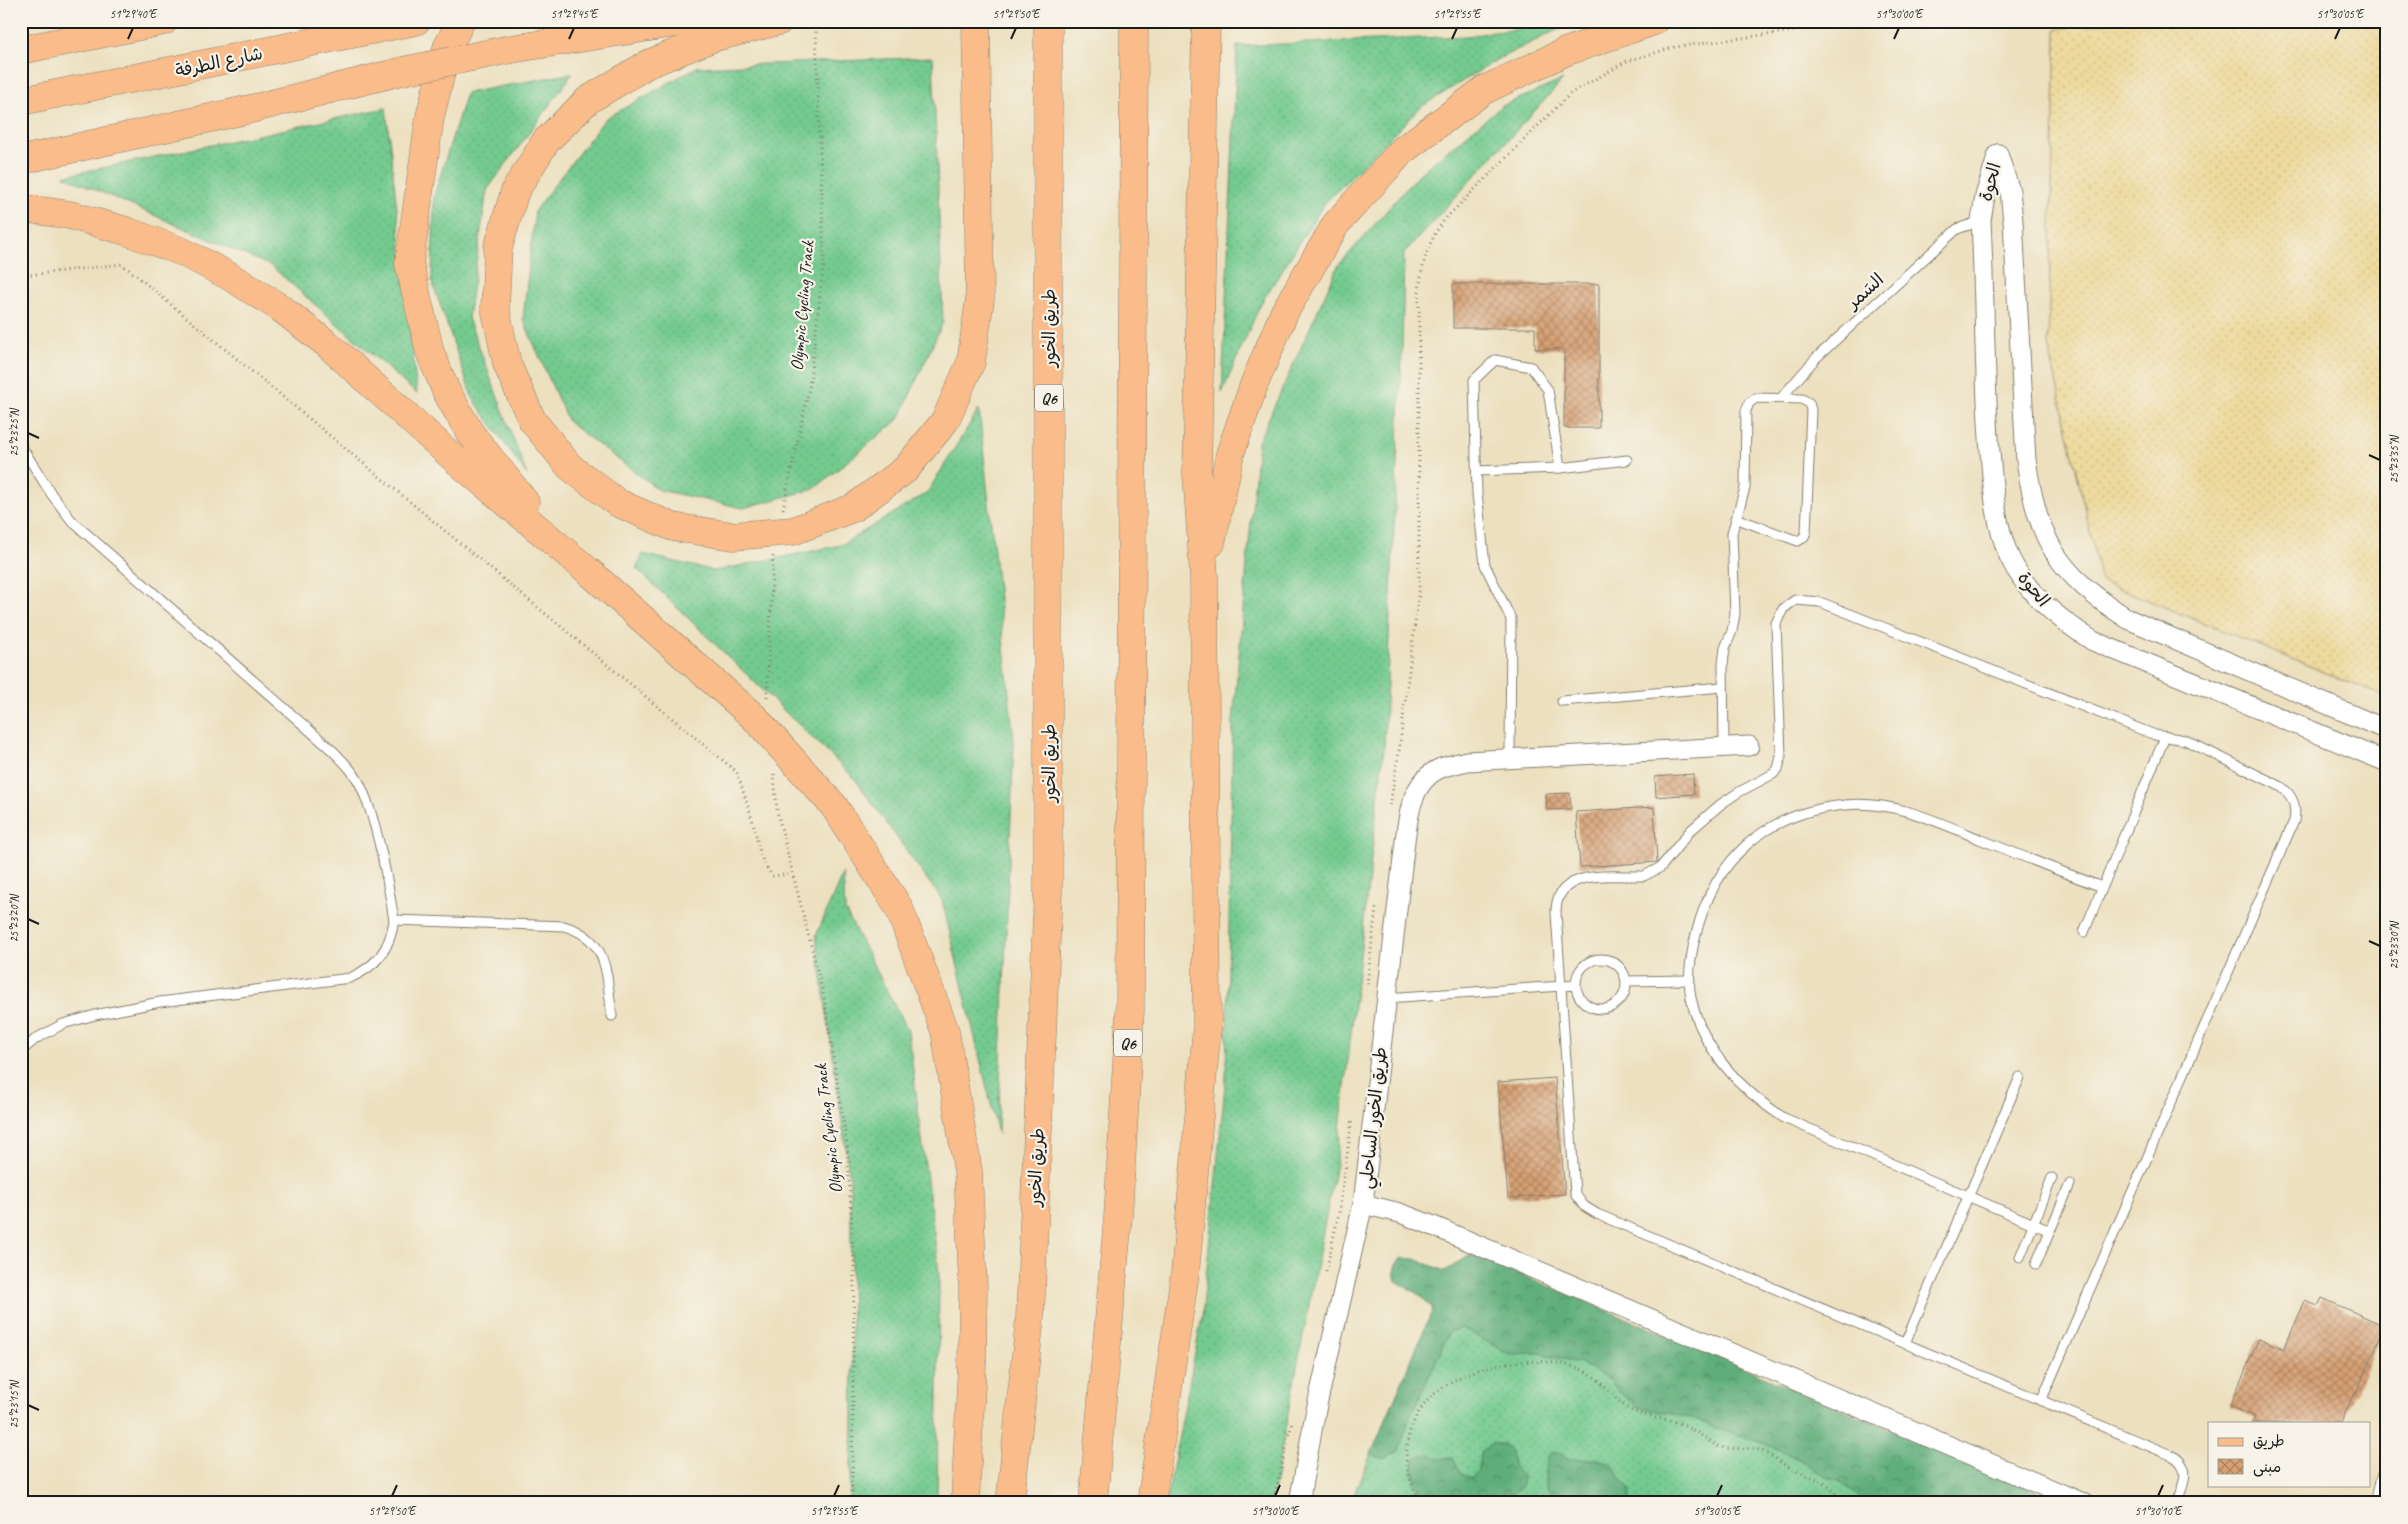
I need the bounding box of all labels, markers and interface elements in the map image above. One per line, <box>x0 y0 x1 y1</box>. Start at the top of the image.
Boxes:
text: 51°29'40"E <box>110 6 158 22</box>
text: 51°29'45"E <box>551 6 599 22</box>
text: 51°29'50"E <box>993 6 1041 22</box>
text: 51°29'55"E <box>1434 6 1482 22</box>
text: 51°30'00"E <box>1876 6 1924 22</box>
text: 51°30'05"E <box>2317 6 2365 22</box>
street label: شارع الطرفة <box>173 42 265 83</box>
street label: الحوة <box>1974 160 2006 204</box>
street label: Olympic Cycling Track <box>785 239 819 372</box>
street label: السَمر <box>1840 268 1888 315</box>
street label: طريق الخور <box>1038 289 1060 369</box>
road number: Q6 <box>1035 384 1063 412</box>
text: 25°23'25"N <box>6 408 22 457</box>
text: 25°23'35"N <box>2386 435 2402 484</box>
street label: الحوة <box>2013 567 2055 611</box>
street label: طريق الخور <box>1038 724 1060 804</box>
text: 25°23'20"N <box>6 894 22 943</box>
text: 25°23'30"N <box>2386 921 2402 970</box>
road number: Q6 <box>1114 1030 1142 1056</box>
street label: طريق الخور الساحلي <box>1355 1046 1396 1191</box>
street label: Olympic Cycling Track <box>809 1062 847 1195</box>
street label: طريق الخور <box>1023 1127 1049 1209</box>
text: 25°23'15"N <box>6 1380 22 1429</box>
legend <box>2208 1422 2370 1486</box>
text: طريق <box>2253 1432 2285 1451</box>
text: مبنى <box>2253 1458 2281 1477</box>
text: 51°29'50"E <box>369 1503 417 1519</box>
text: 51°29'55"E <box>811 1503 859 1519</box>
text: 51°30'00"E <box>1252 1503 1300 1519</box>
text: 51°30'05"E <box>1694 1503 1742 1519</box>
text: 51°30'10"E <box>2135 1503 2183 1519</box>

